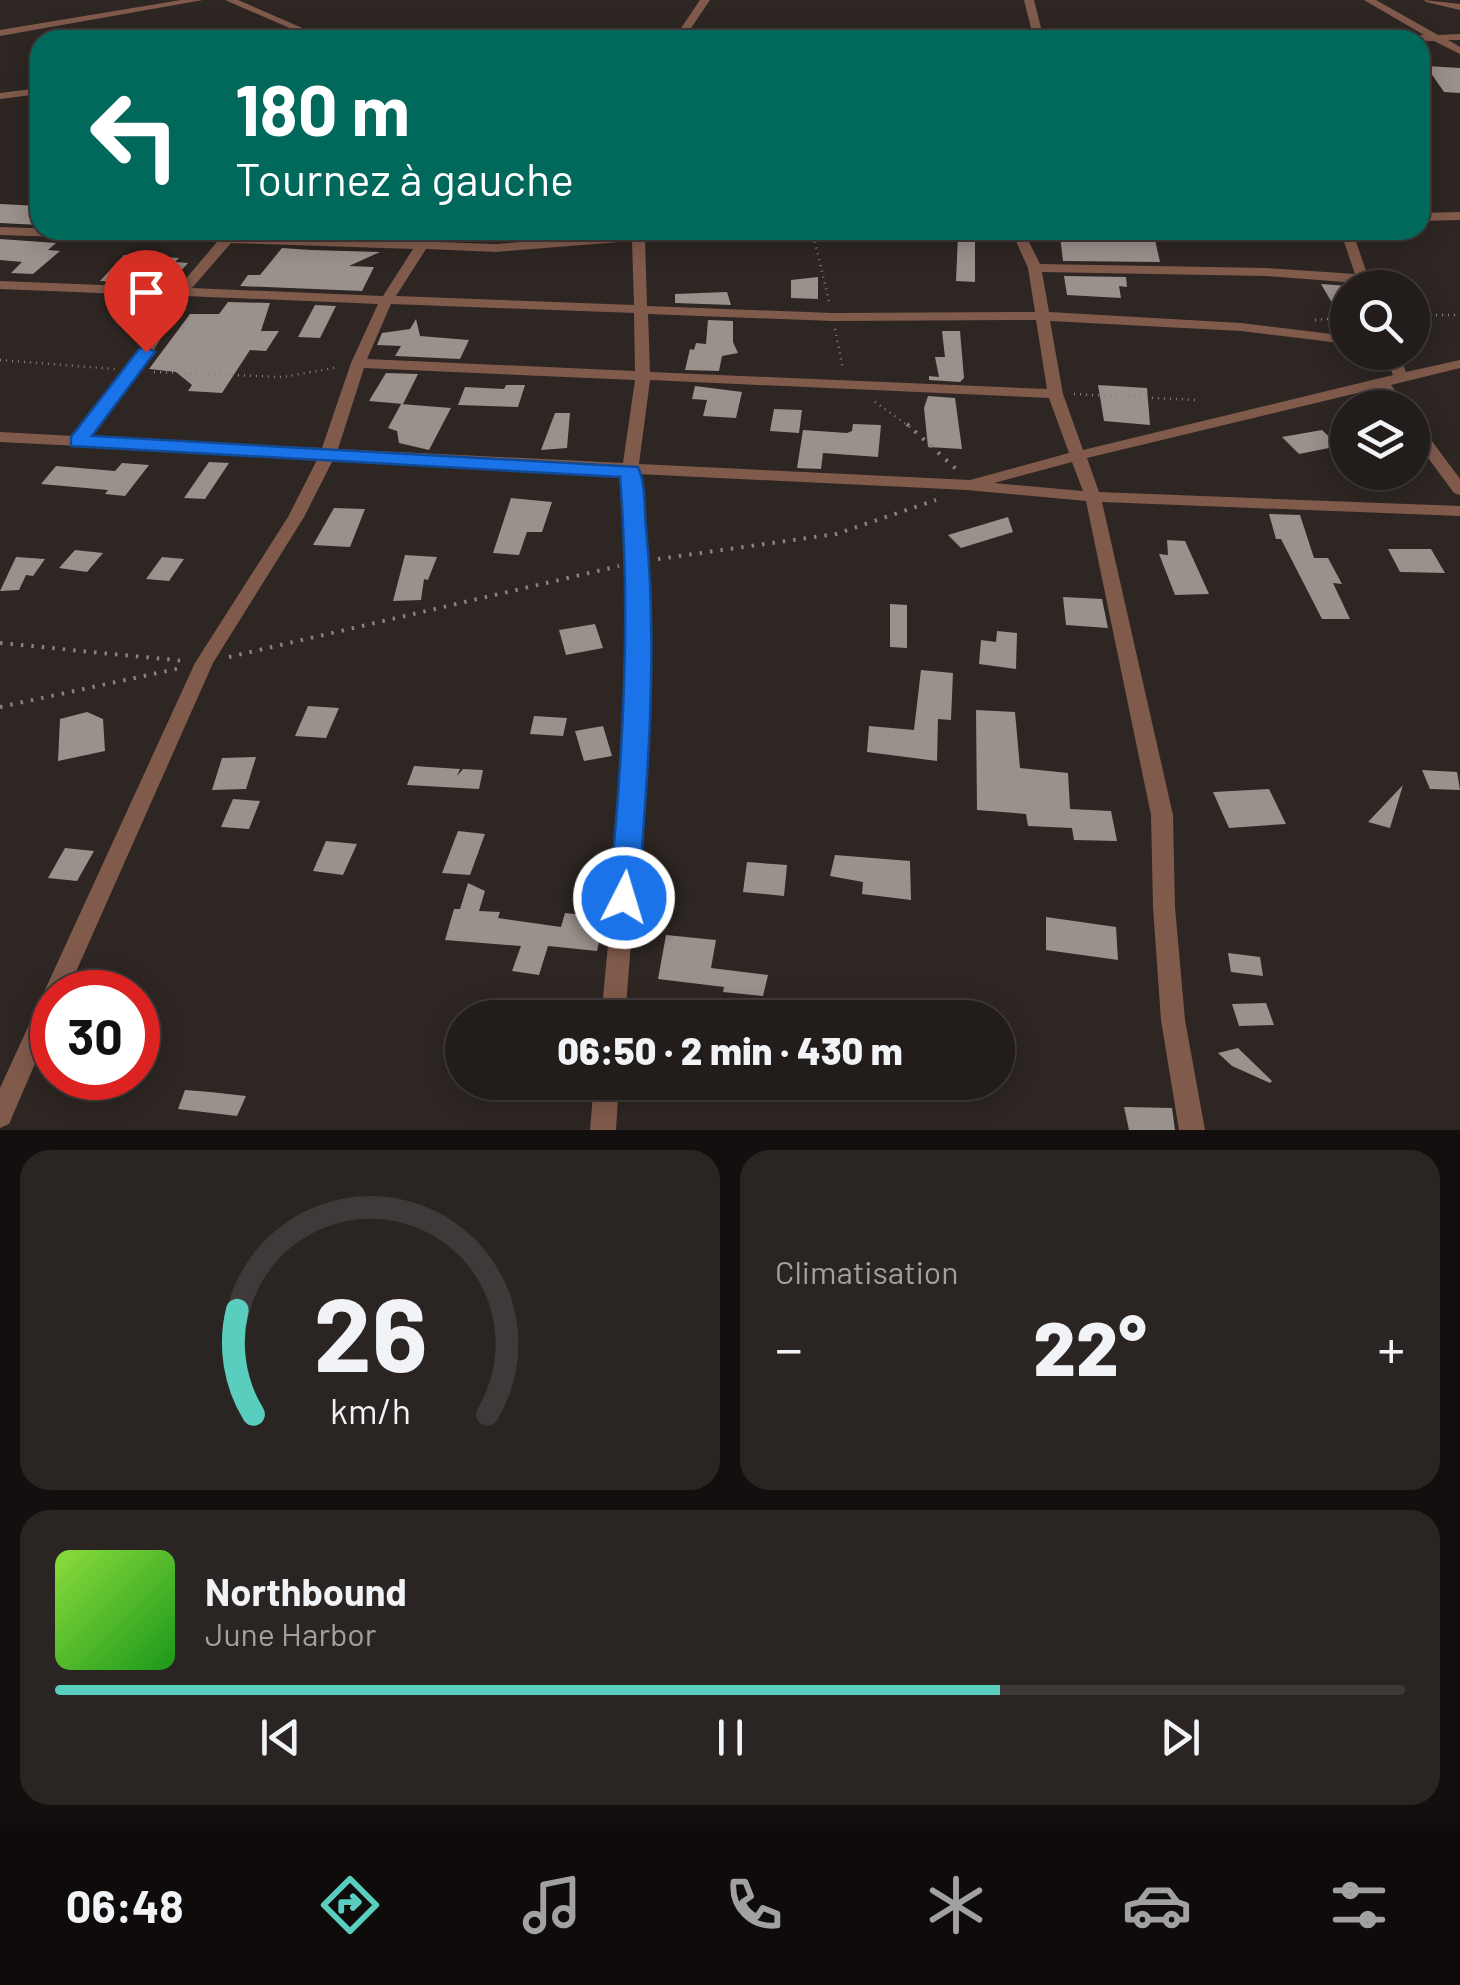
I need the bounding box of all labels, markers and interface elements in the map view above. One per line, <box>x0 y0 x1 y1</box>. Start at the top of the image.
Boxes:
text: 180 m <box>235 66 410 150</box>
icon: left <box>70 70 200 200</box>
text: Tournez à gauche <box>235 151 574 205</box>
pin <box>104 250 189 353</box>
icon: arrive <box>119 265 174 320</box>
map controls <box>1330 270 1430 490</box>
button: search <box>1330 270 1430 370</box>
button: layers <box>1330 390 1430 490</box>
position arrow <box>572 846 676 950</box>
speed limit sign: 30 <box>30 970 160 1100</box>
text: 06:50 · 2 min · 430 m <box>557 1027 903 1073</box>
text: Climatisation <box>775 1252 959 1290</box>
text: 26 <box>313 1268 427 1393</box>
text: 22° <box>1033 1301 1147 1391</box>
text: − <box>775 1314 803 1380</box>
text: + <box>1377 1314 1405 1380</box>
text: km/h <box>330 1388 410 1431</box>
text: Northbound <box>205 1568 407 1614</box>
text: June Harbor <box>205 1614 376 1652</box>
icon: previous <box>253 1710 308 1765</box>
icon: pause <box>703 1710 758 1765</box>
icon: next <box>1153 1710 1208 1765</box>
icon: directions <box>315 1870 385 1940</box>
icon: music <box>517 1870 587 1940</box>
icon: phone <box>719 1870 789 1940</box>
icon: climate <box>921 1870 991 1940</box>
icon: car <box>1122 1870 1192 1940</box>
icon: filters <box>1324 1870 1394 1940</box>
text: 06:48 <box>66 1878 184 1932</box>

